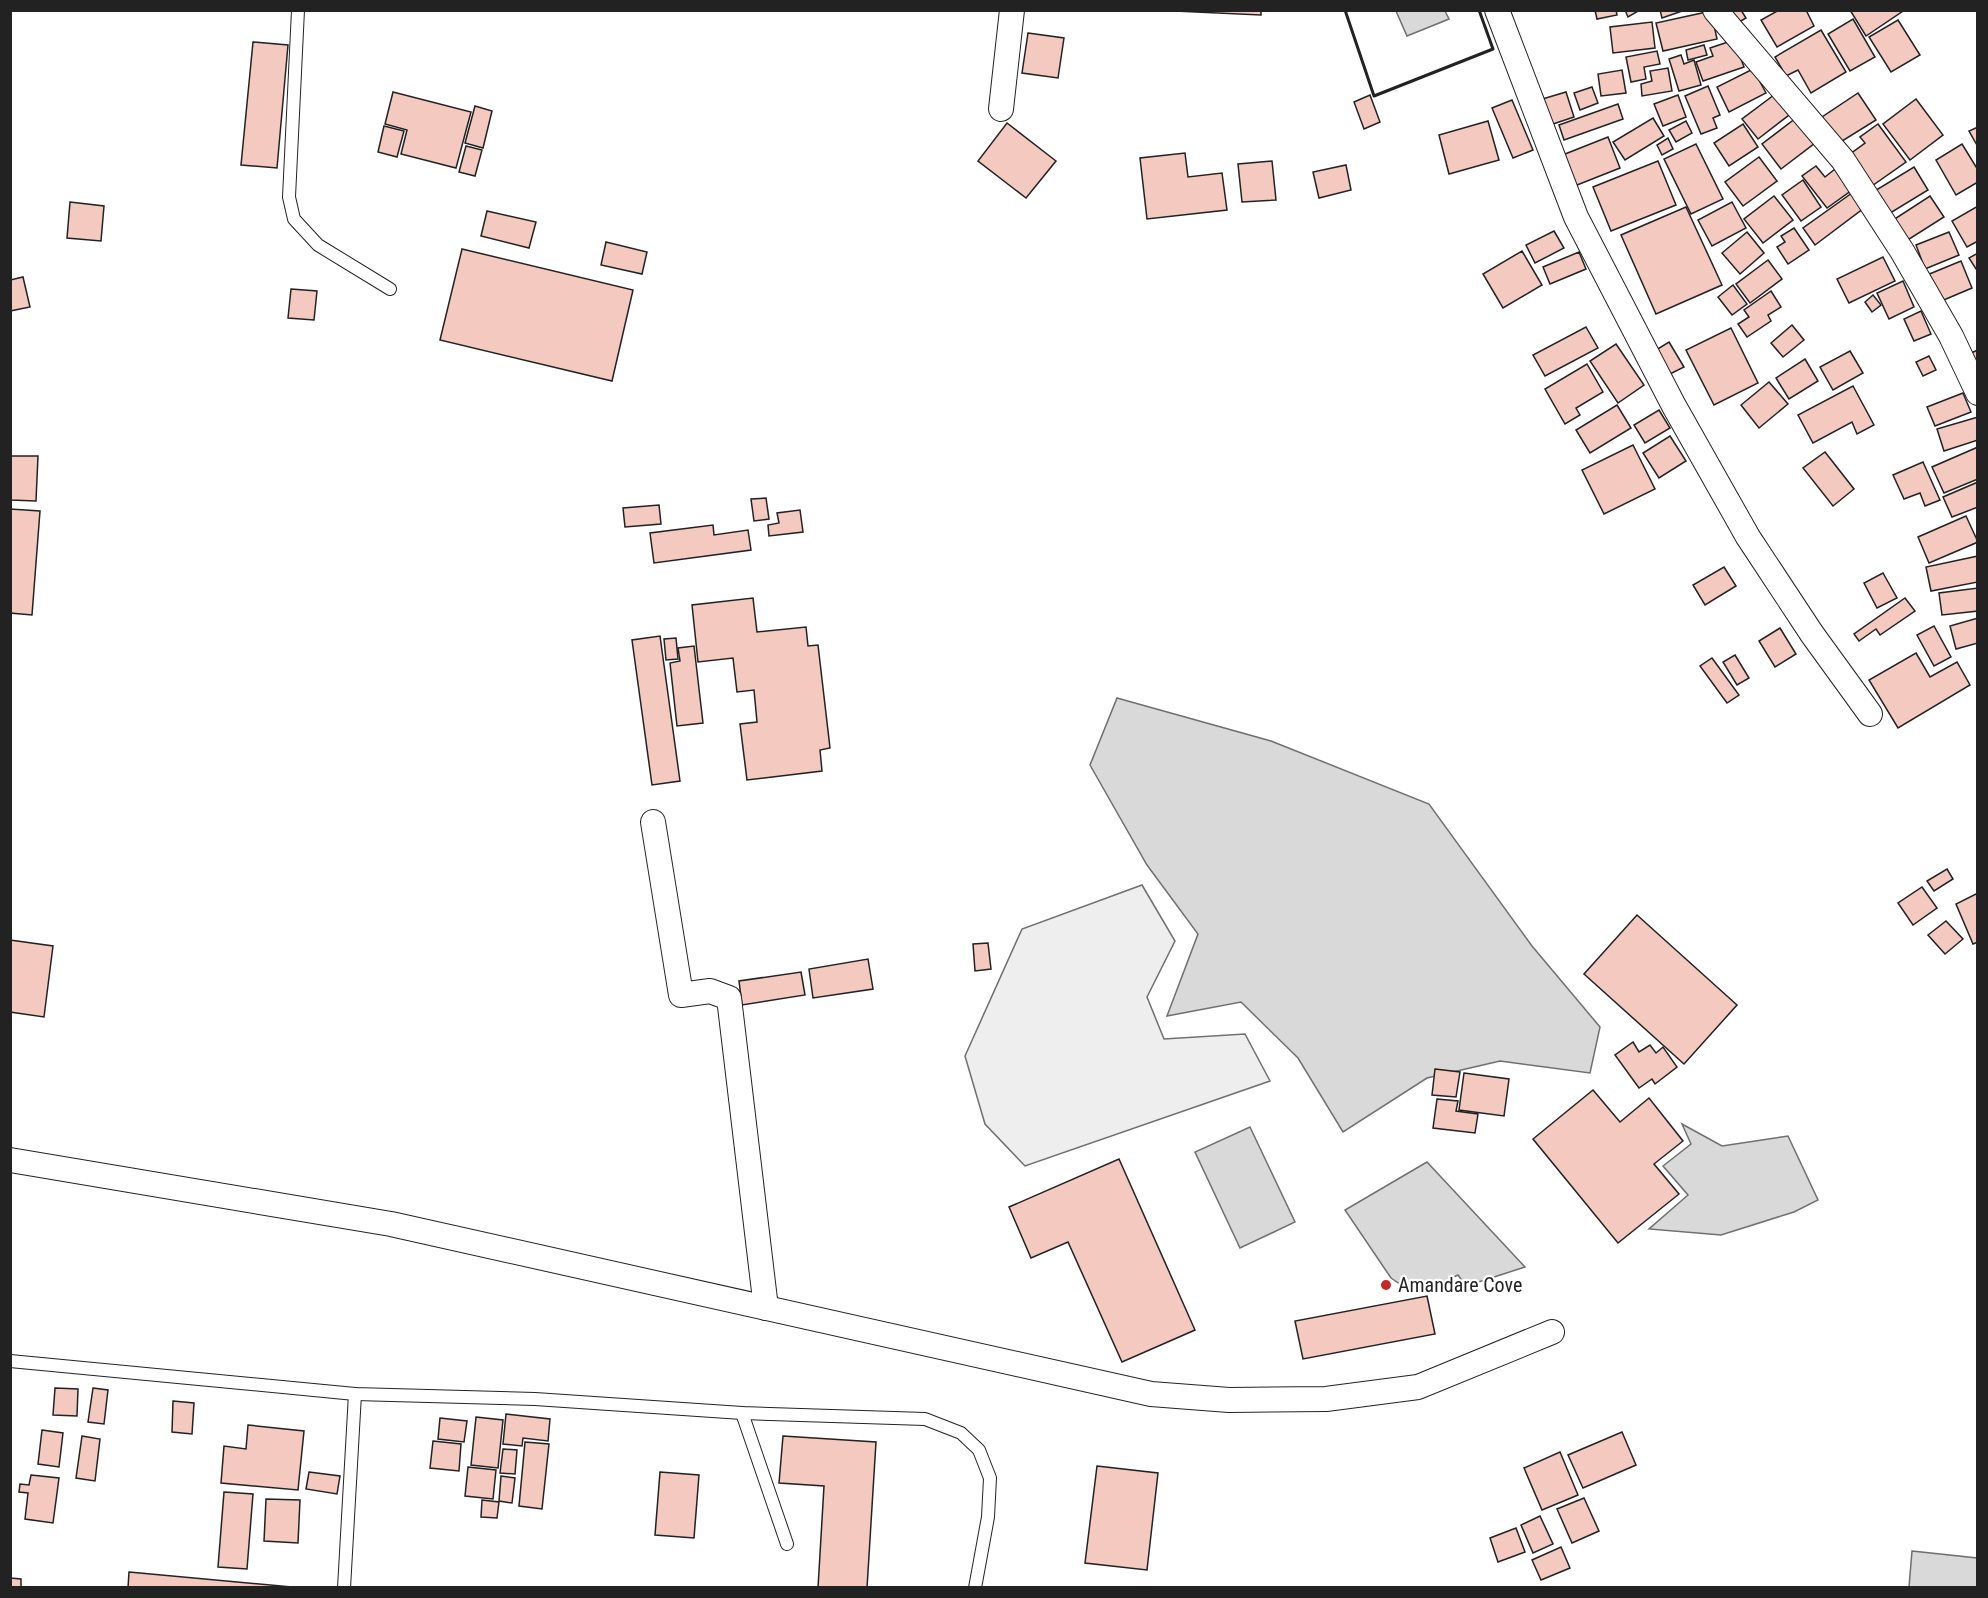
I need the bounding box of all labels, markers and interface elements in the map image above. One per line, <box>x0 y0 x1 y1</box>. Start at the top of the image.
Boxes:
place label: Amandare Cove <box>1398 1273 1522 1297</box>
marker: Amandare Cove <box>1379 1278 1393 1292</box>

